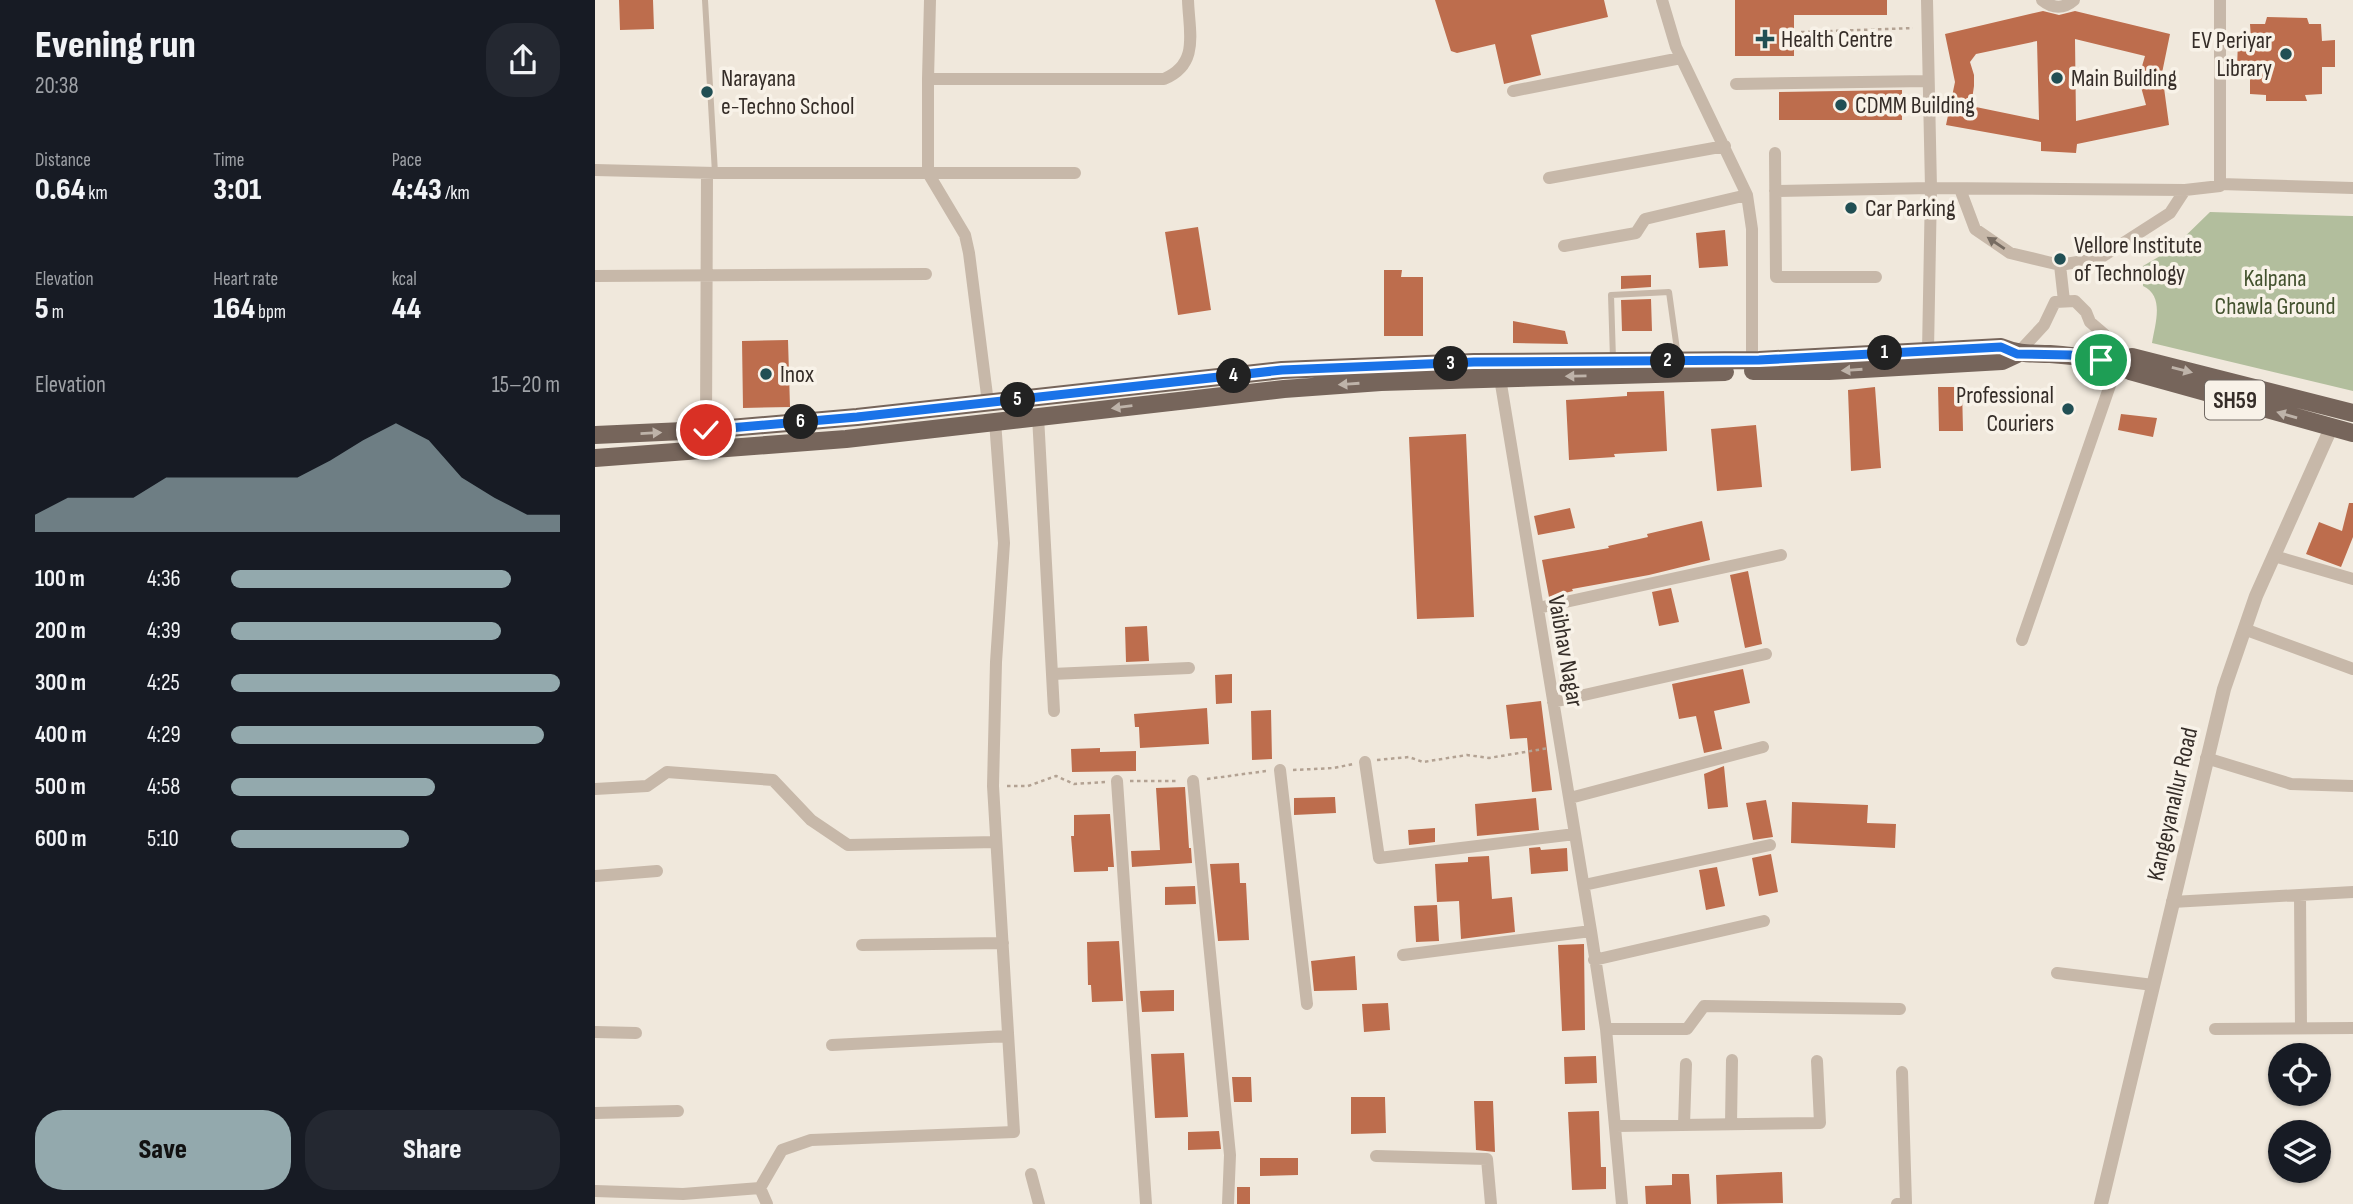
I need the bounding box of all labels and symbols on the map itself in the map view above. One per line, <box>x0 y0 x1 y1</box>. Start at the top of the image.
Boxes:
place label: Health Centre <box>1781 25 1893 54</box>
place label: EV Periyar Library <box>2191 26 2272 83</box>
marker: Health Centre <box>1755 29 1775 49</box>
marker: EV Periyar Library <box>2278 46 2294 62</box>
place label: Narayana e-Techno School <box>721 64 855 121</box>
place label: Main Building <box>2071 64 2177 93</box>
marker: Main Building <box>2049 70 2065 86</box>
marker: Narayana e-Techno School <box>699 84 715 100</box>
place label: CDMM Building <box>1855 91 1975 120</box>
marker: CDMM Building <box>1833 97 1849 113</box>
place label: Car Parking <box>1865 194 1956 223</box>
marker: Car Parking <box>1843 200 1859 216</box>
place label: Vellore Institute of Technology <box>2074 231 2202 288</box>
one-way arrow <box>1987 237 2006 250</box>
marker: Vellore Institute of Technology <box>2052 251 2068 267</box>
park label: Kalpana Chawla Ground <box>2215 264 2335 321</box>
pin <box>2071 330 2131 390</box>
pin: 1 <box>1867 336 1903 370</box>
pin: 2 <box>1651 344 1685 378</box>
pin: 3 <box>1433 346 1469 382</box>
pin: 4 <box>1217 358 1251 394</box>
place label: Inox <box>780 360 814 389</box>
one-way arrow <box>1841 365 1863 376</box>
one-way arrow <box>2171 365 2193 376</box>
marker: Inox <box>758 366 774 382</box>
one-way arrow <box>1565 370 1587 382</box>
one-way arrow <box>1338 379 1360 390</box>
road number: SH59 <box>2205 380 2265 420</box>
place label: Professional Couriers <box>1956 381 2054 438</box>
pin: 5 <box>1001 382 1035 418</box>
pin <box>676 400 736 460</box>
one-way arrow <box>1111 401 1133 412</box>
marker: Professional Couriers <box>2060 401 2076 417</box>
pin: 6 <box>783 404 819 440</box>
one-way arrow <box>2277 409 2298 419</box>
one-way arrow <box>640 427 662 438</box>
street label: Vaibhav Nagar <box>1541 593 1590 709</box>
street label: Kangeyanallur Road <box>2141 725 2204 884</box>

